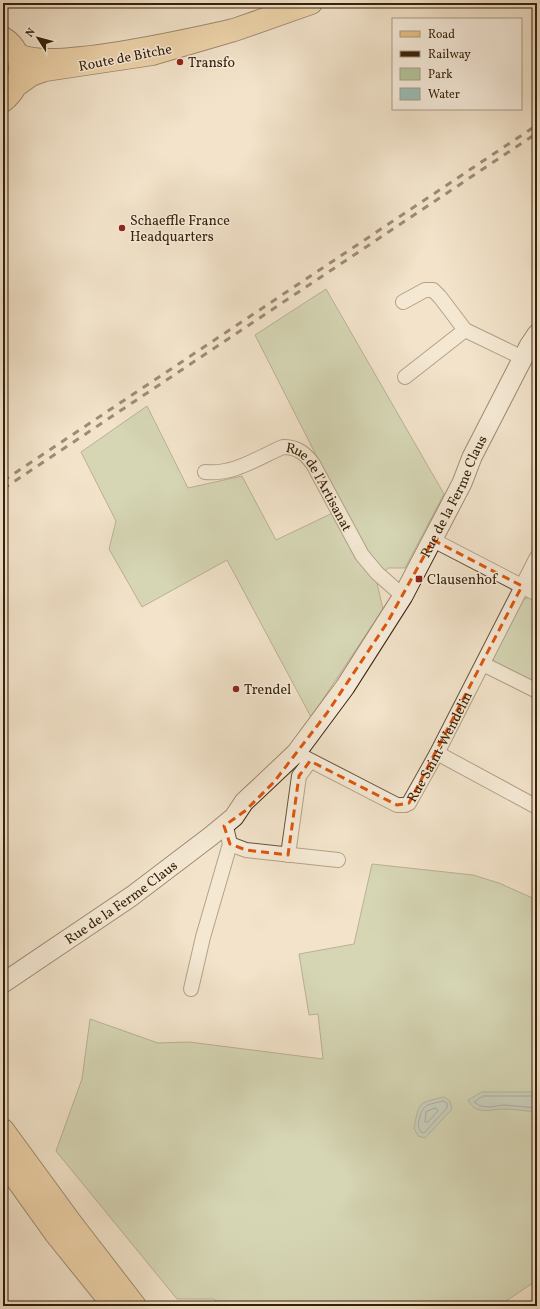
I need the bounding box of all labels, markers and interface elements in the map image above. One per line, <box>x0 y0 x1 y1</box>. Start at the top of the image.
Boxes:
north arrow <box>18 18 58 58</box>
legend <box>392 18 522 110</box>
text: N <box>23 25 40 41</box>
text: Road <box>428 27 455 43</box>
street label: Route de Bitche <box>77 40 174 77</box>
text: Railway <box>428 47 471 63</box>
place label: Transfo <box>188 54 235 73</box>
marker: Transfo <box>175 57 185 67</box>
text: Park <box>428 67 453 83</box>
text: Water <box>428 87 460 103</box>
place label: Schaeffle France Headquarters <box>130 212 230 247</box>
marker: Schaeffle France Headquarters <box>117 223 127 233</box>
street label: Rue de la Ferme Claus <box>417 432 493 561</box>
street label: Rue de l'Artisanat <box>284 439 356 535</box>
place label: Clausenhof <box>427 571 498 590</box>
marker: Clausenhof <box>414 574 424 584</box>
place label: Trendel <box>244 681 291 700</box>
marker: Trendel <box>231 684 241 694</box>
street label: Rue Saint-Wendelin <box>403 689 478 806</box>
street label: Rue de la Ferme Claus <box>62 857 182 950</box>

